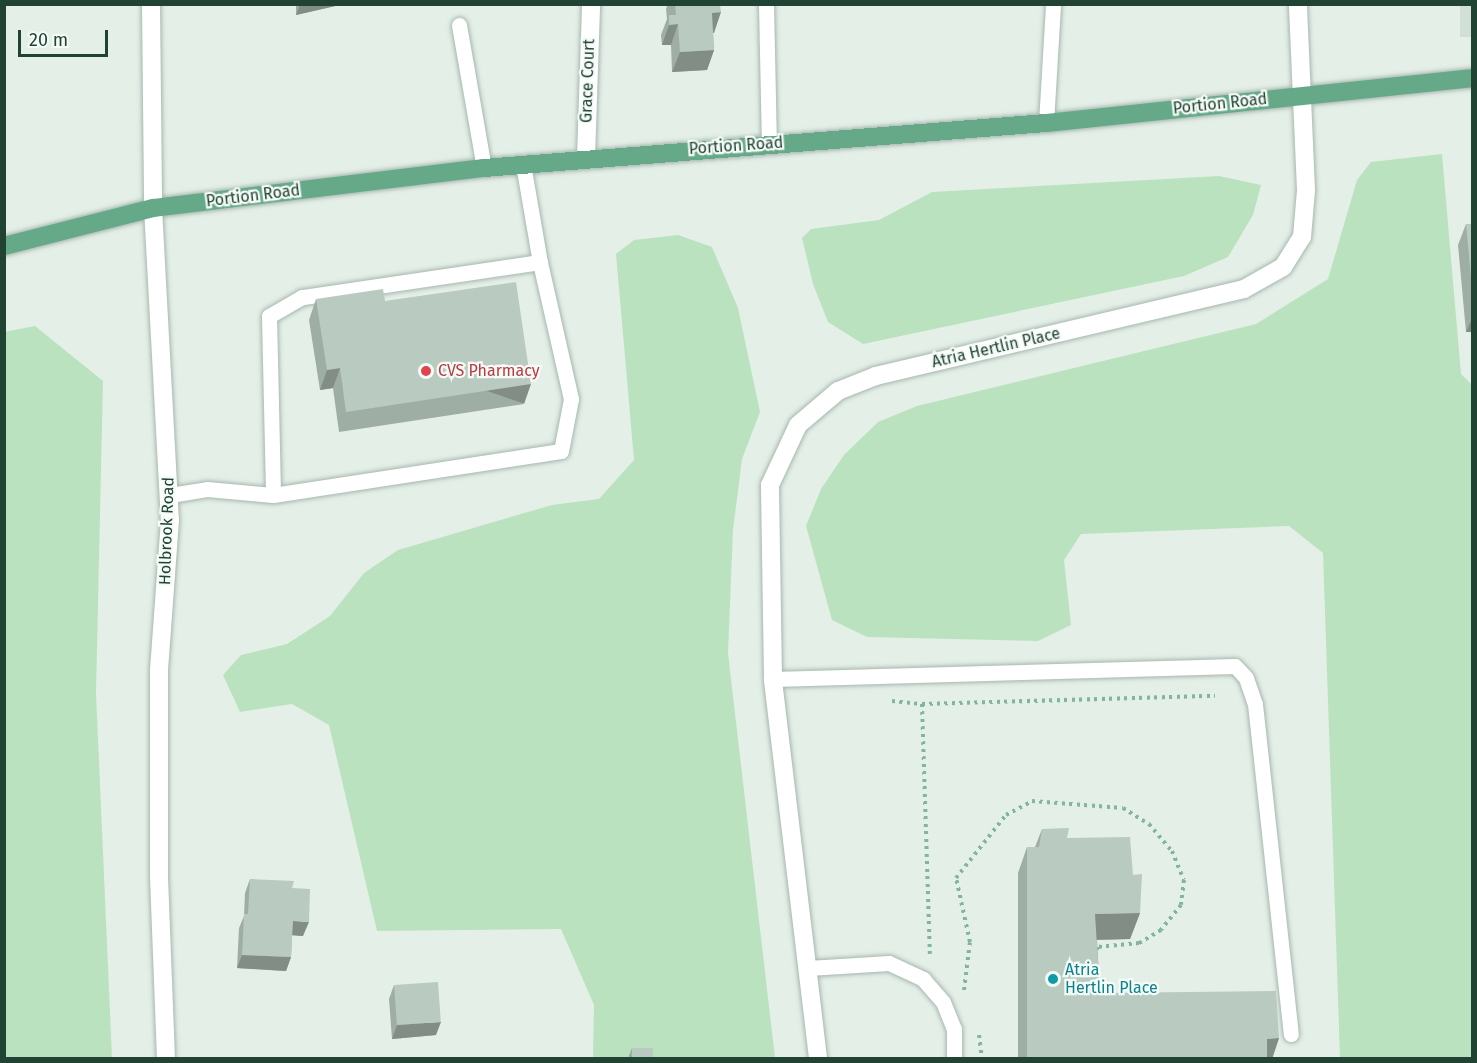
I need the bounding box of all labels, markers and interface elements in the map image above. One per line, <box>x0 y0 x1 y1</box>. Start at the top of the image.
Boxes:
scale bar <box>21 18 111 56</box>
text: 20 m <box>29 29 68 51</box>
street label: Grace Court <box>577 39 599 123</box>
street label: Portion Road <box>1172 90 1268 118</box>
street label: Portion Road <box>688 133 784 159</box>
street label: Portion Road <box>205 181 301 211</box>
street label: Atria Hertlin Place <box>930 324 1062 372</box>
place label: CVS Pharmacy <box>438 361 540 381</box>
marker: CVS Pharmacy <box>419 364 433 378</box>
street label: Holbrook Road <box>156 477 178 585</box>
place label: Atria Hertlin Place <box>1065 960 1158 998</box>
marker: Atria Hertlin Place <box>1046 972 1060 986</box>

